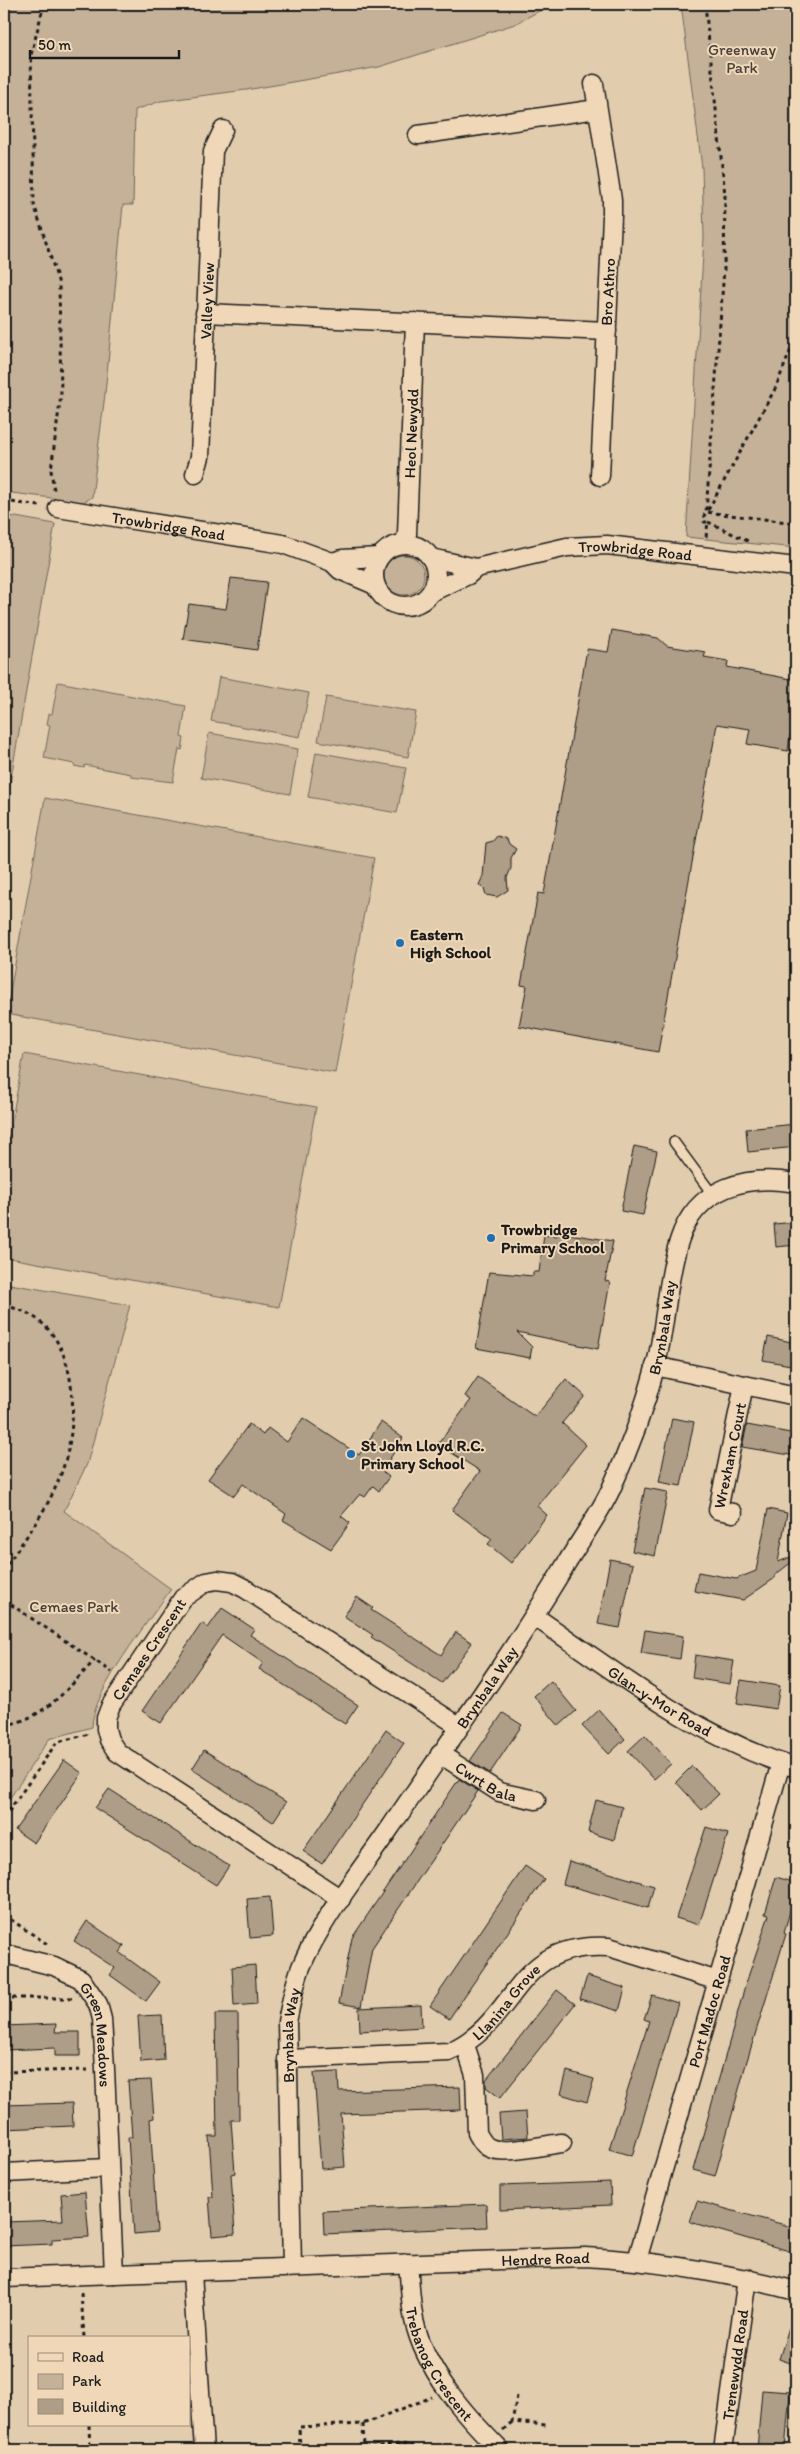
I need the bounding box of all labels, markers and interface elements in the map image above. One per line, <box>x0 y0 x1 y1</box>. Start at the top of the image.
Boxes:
scale bar <box>30 28 179 60</box>
text: 50 m <box>38 36 71 54</box>
park label: Greenway Park <box>708 40 776 77</box>
street label: Bro Athro <box>597 258 619 326</box>
street label: Valley View <box>196 262 218 340</box>
street label: Heol Newydd <box>400 388 422 479</box>
street label: Trowbridge Road <box>110 507 227 544</box>
street label: Trowbridge Road <box>578 535 694 564</box>
place label: Eastern High School <box>410 925 492 963</box>
marker: Eastern High School <box>394 937 406 949</box>
place label: Trowbridge Primary School <box>500 1220 605 1258</box>
marker: Trowbridge Primary School <box>485 1232 497 1244</box>
street label: Brynbala Way <box>644 1279 679 1377</box>
street label: Wrexham Court <box>709 1401 750 1510</box>
place label: St John Lloyd R.C. Primary School <box>361 1436 484 1474</box>
marker: St John Lloyd R.C. Primary School <box>345 1448 357 1460</box>
street label: Cemaes Crescent <box>107 1594 190 1704</box>
park label: Cemaes Park <box>29 1597 119 1616</box>
street label: Brynbala Way <box>452 1642 521 1732</box>
street label: Glan-y-Mor Road <box>605 1661 715 1740</box>
street label: Cwrt Bala <box>452 1757 518 1805</box>
street label: Port Madoc Road <box>684 1952 734 2070</box>
street label: Llanina Grove <box>468 1959 544 2044</box>
street label: Green Meadows <box>76 1978 115 2088</box>
street label: Brynbala Way <box>277 1985 304 2083</box>
street label: Hendre Road <box>501 2247 591 2270</box>
street label: Trebanog Crescent <box>402 2305 478 2425</box>
street label: Trenewydd Road <box>718 2308 752 2421</box>
legend <box>28 2336 190 2426</box>
text: Road <box>72 2348 105 2366</box>
text: Park <box>72 2372 102 2390</box>
text: Building <box>72 2398 126 2416</box>

